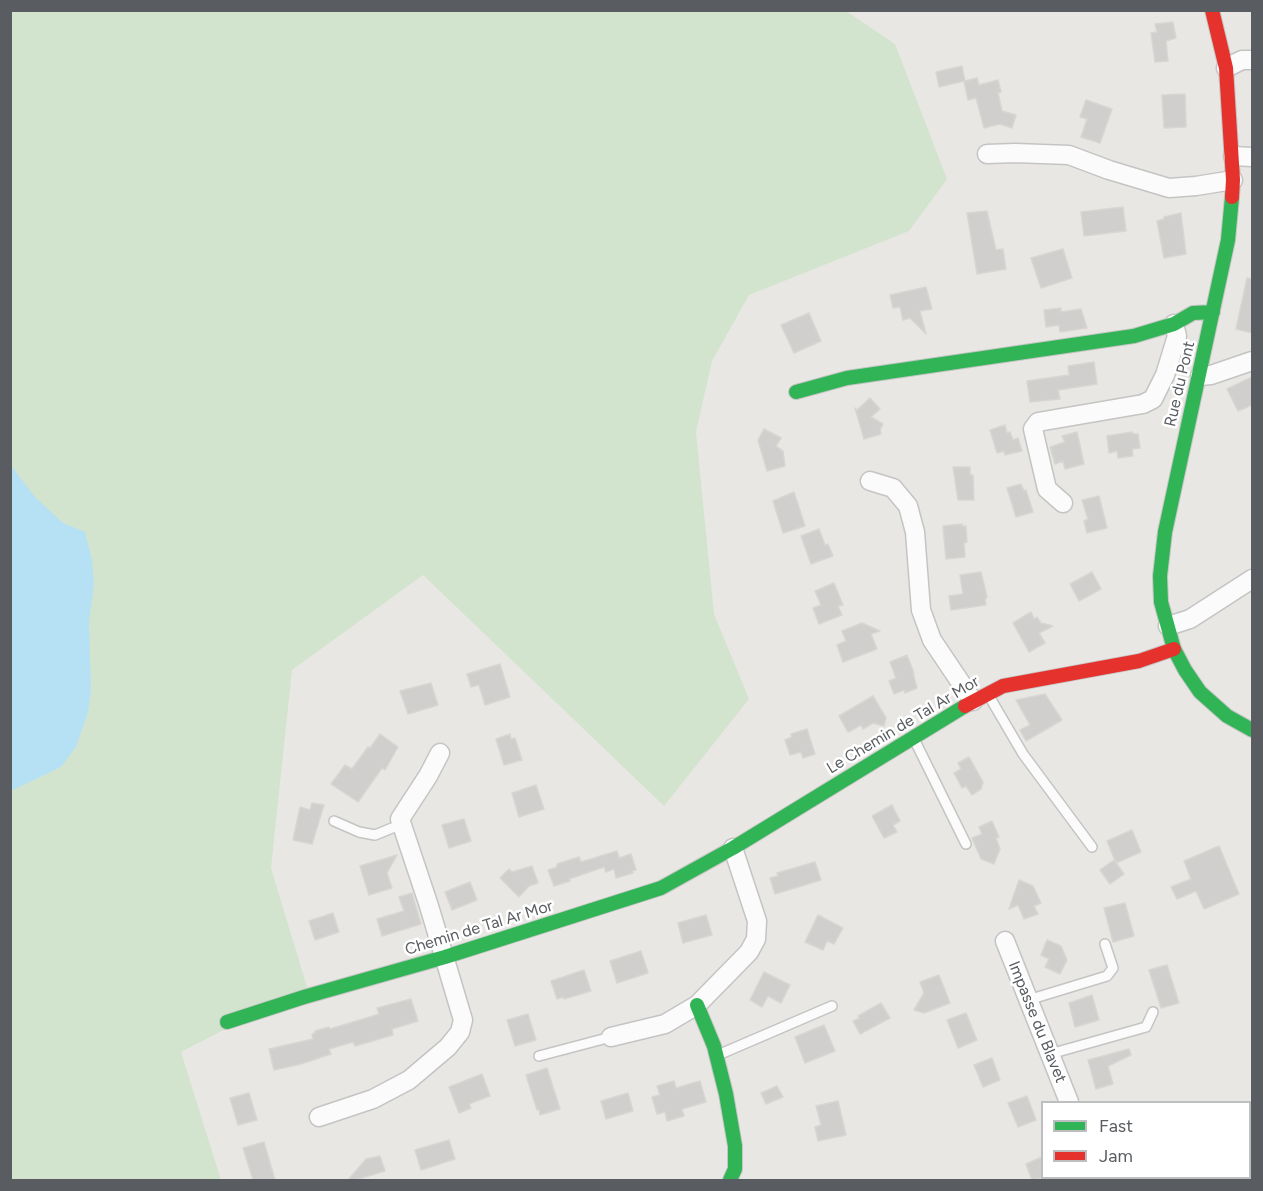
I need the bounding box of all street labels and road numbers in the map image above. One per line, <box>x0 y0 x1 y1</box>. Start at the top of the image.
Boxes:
street label: Rue du Pont <box>1161 339 1199 429</box>
street label: Le Chemin de Tal Ar Mor <box>823 672 983 778</box>
street label: Chemin de Tal Ar Mor <box>403 896 555 960</box>
street label: Impasse du Blavet <box>1004 958 1070 1086</box>

